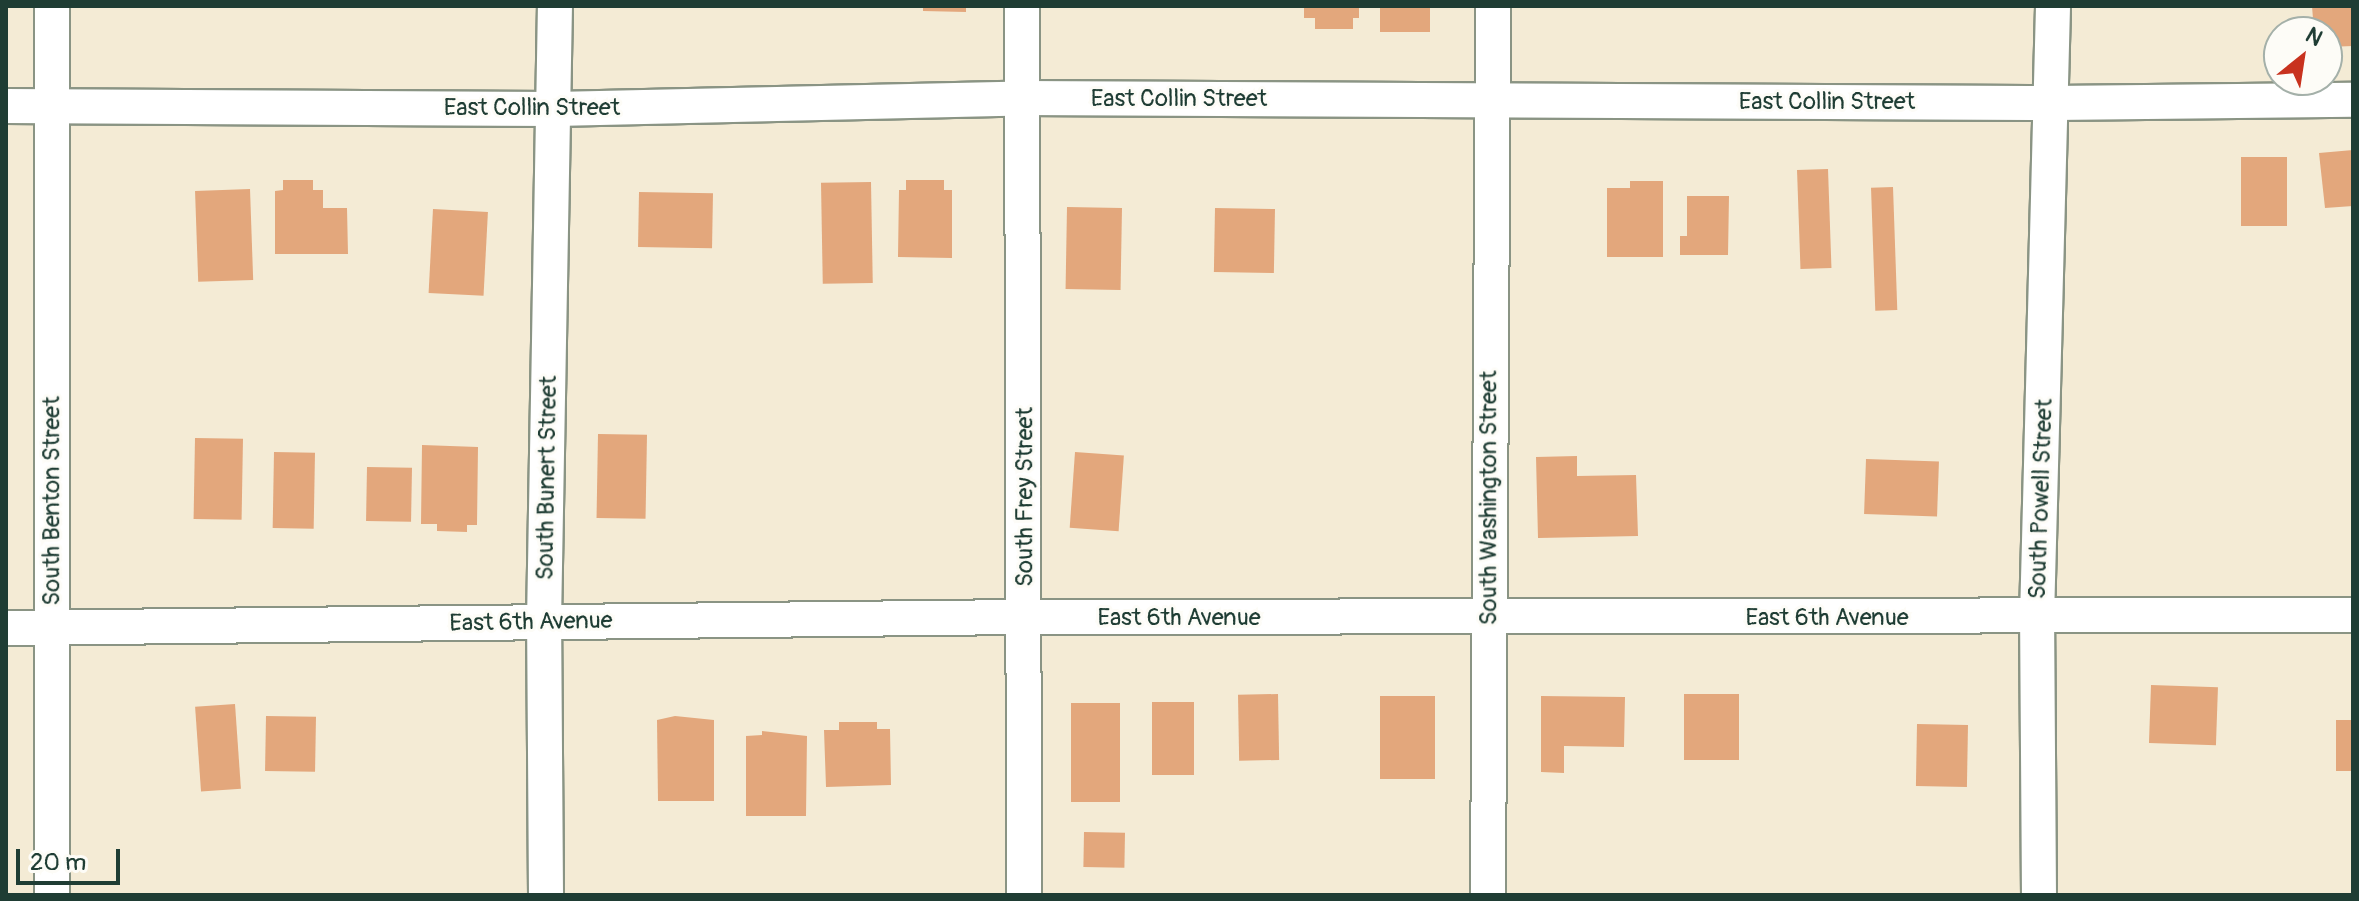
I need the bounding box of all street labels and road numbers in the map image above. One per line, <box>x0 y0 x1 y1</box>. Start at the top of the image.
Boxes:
street label: East Collin Street <box>1091 85 1267 113</box>
street label: East Collin Street <box>1739 88 1915 116</box>
street label: East Collin Street <box>444 94 620 122</box>
street label: South Washington Street <box>1475 371 1503 625</box>
street label: South Bunert Street <box>531 375 563 581</box>
street label: South Benton Street <box>38 396 66 606</box>
street label: South Powell Street <box>2023 398 2059 600</box>
street label: South Frey Street <box>1011 407 1039 587</box>
street label: East 6th Avenue <box>1097 604 1261 632</box>
street label: East 6th Avenue <box>1745 604 1909 632</box>
street label: East 6th Avenue <box>449 606 613 638</box>

